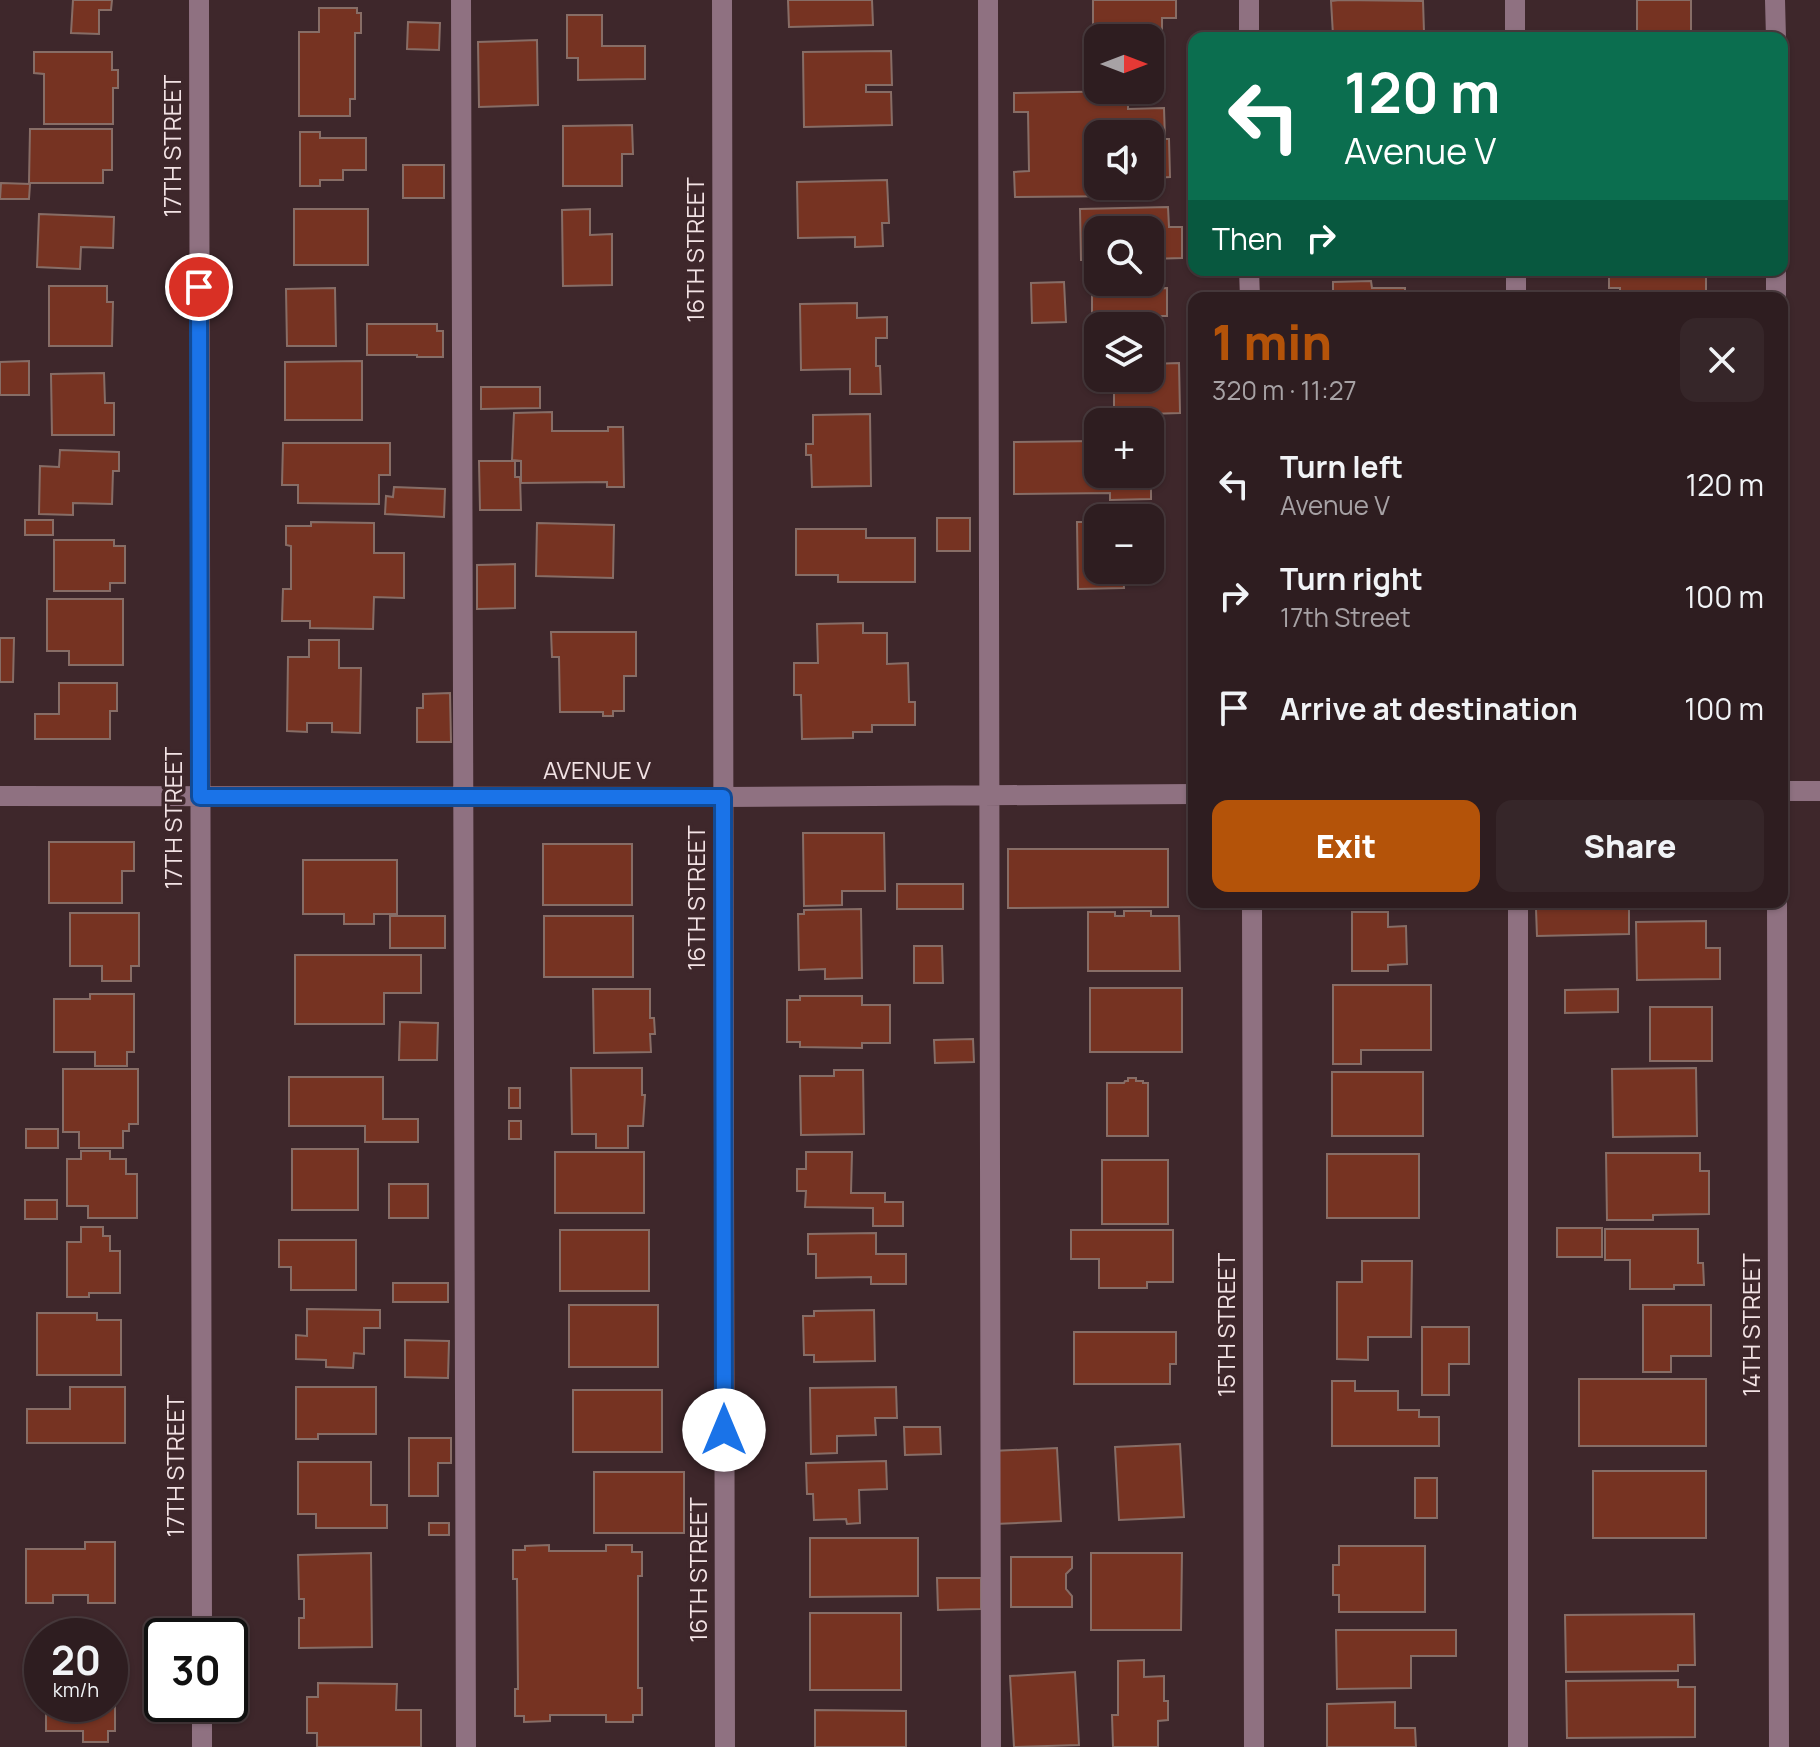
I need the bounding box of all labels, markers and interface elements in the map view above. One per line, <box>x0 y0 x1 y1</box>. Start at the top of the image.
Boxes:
north arrow <box>1084 24 1164 104</box>
map controls <box>1084 24 1164 584</box>
text: 120 m <box>1344 53 1500 130</box>
icon: left <box>1212 64 1316 168</box>
street label: 17TH STREET <box>155 74 188 217</box>
button: sound <box>1084 120 1164 200</box>
text: Avenue V <box>1344 126 1496 175</box>
street label: 16TH STREET <box>678 176 711 323</box>
button: search <box>1084 216 1164 296</box>
icon: right <box>1299 216 1343 260</box>
text: Then <box>1212 218 1283 259</box>
pin <box>165 253 233 321</box>
icon: arrive <box>177 265 221 309</box>
text: 1 min <box>1212 309 1332 374</box>
button: layers <box>1084 312 1164 392</box>
button: close <box>1680 318 1764 402</box>
text: 320 m · 11:27 <box>1212 372 1357 408</box>
button: + <box>1084 408 1164 488</box>
text: Turn left <box>1280 446 1403 487</box>
icon: left <box>1212 462 1256 506</box>
text: 120 m <box>1685 464 1764 505</box>
text: Avenue V <box>1280 487 1390 523</box>
button: − <box>1084 504 1164 584</box>
text: Turn right <box>1280 558 1423 599</box>
icon: right <box>1212 574 1256 618</box>
text: 100 m <box>1684 576 1764 617</box>
text: 17th Street <box>1280 599 1411 635</box>
icon: arrive <box>1212 686 1256 730</box>
text: Arrive at destination <box>1280 688 1578 729</box>
text: 100 m <box>1684 688 1764 729</box>
street label: 17TH STREET <box>156 746 189 889</box>
street label: AVENUE V <box>543 753 651 786</box>
button: Exit <box>1212 800 1480 892</box>
button: Share <box>1496 800 1764 892</box>
street label: 16TH STREET <box>679 824 712 971</box>
street label: 15TH STREET <box>1209 1252 1242 1397</box>
street label: 14TH STREET <box>1734 1253 1767 1397</box>
position arrow <box>682 1388 766 1472</box>
street label: 17TH STREET <box>158 1394 191 1537</box>
street label: 16TH STREET <box>681 1496 714 1643</box>
speed limit sign: 30 <box>144 1618 248 1722</box>
text: 20 <box>51 1632 101 1687</box>
text: km/h <box>53 1676 99 1703</box>

